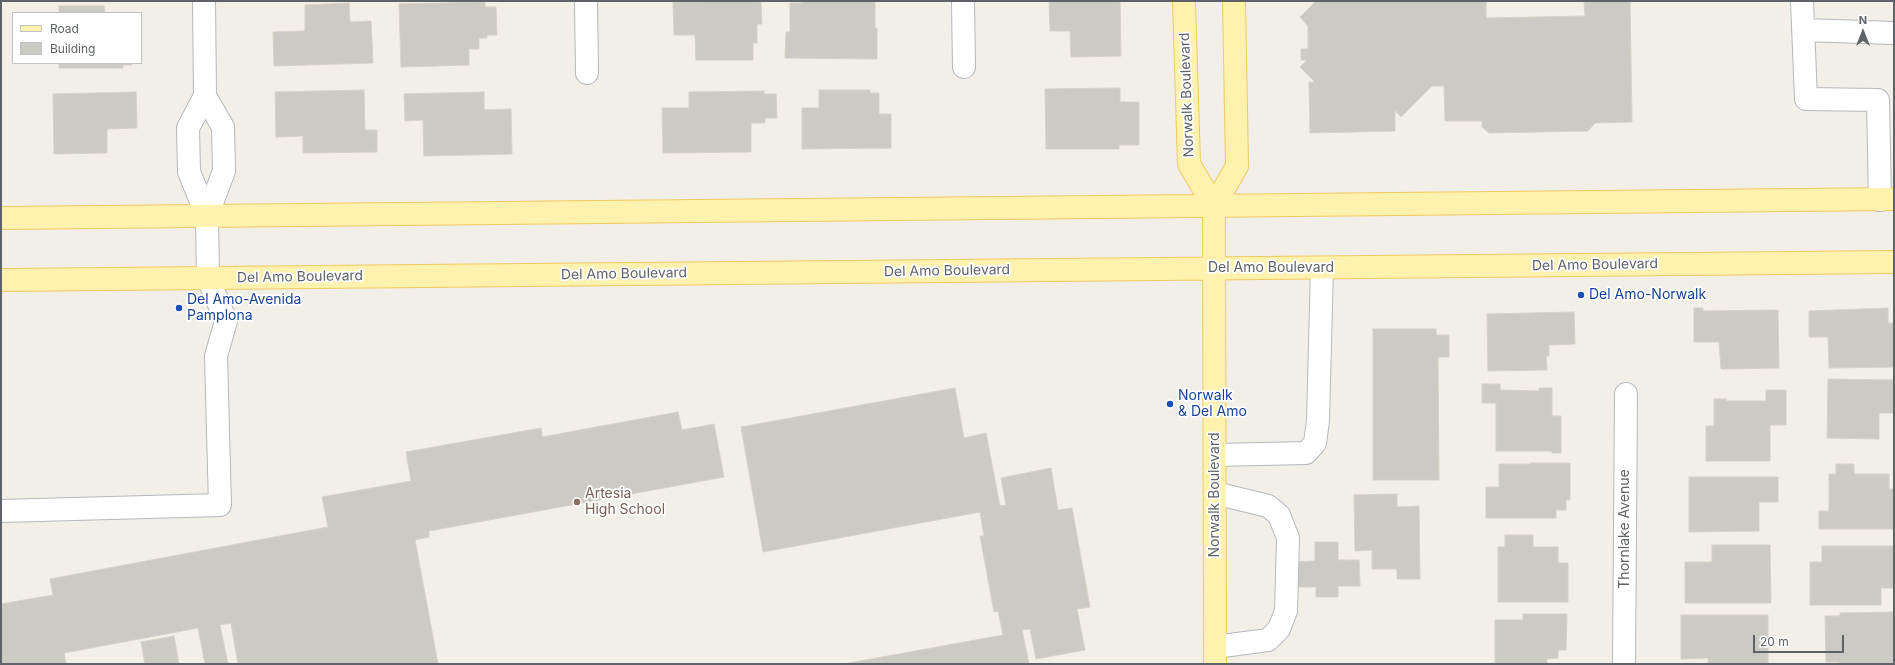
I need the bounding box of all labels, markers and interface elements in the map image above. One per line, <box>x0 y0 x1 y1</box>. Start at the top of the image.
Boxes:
legend <box>12 12 142 64</box>
north arrow <box>1843 12 1883 52</box>
text: N <box>1859 13 1867 27</box>
text: Road <box>50 21 79 36</box>
street label: Norwalk Boulevard <box>1176 32 1198 158</box>
text: Building <box>50 41 95 56</box>
street label: Del Amo Boulevard <box>1532 255 1658 275</box>
street label: Del Amo Boulevard <box>1208 260 1334 276</box>
street label: Del Amo Boulevard <box>884 261 1010 281</box>
street label: Del Amo Boulevard <box>561 264 687 284</box>
street label: Del Amo Boulevard <box>237 267 363 287</box>
place label: Del Amo-Norwalk <box>1589 287 1706 303</box>
marker: Del Amo-Norwalk <box>1576 290 1586 300</box>
place label: Del Amo-Avenida Pamplona <box>187 292 301 324</box>
marker: Del Amo-Avenida Pamplona <box>174 303 184 313</box>
place label: Norwalk & Del Amo <box>1178 388 1247 420</box>
marker: Norwalk & Del Amo <box>1165 399 1175 409</box>
street label: Norwalk Boulevard <box>1207 432 1223 558</box>
street label: Thornlake Avenue <box>1617 469 1633 589</box>
place label: Artesia High School <box>585 486 665 518</box>
marker: Artesia High School <box>572 497 582 507</box>
scale bar <box>1755 627 1846 653</box>
text: 20 m <box>1760 634 1789 649</box>

